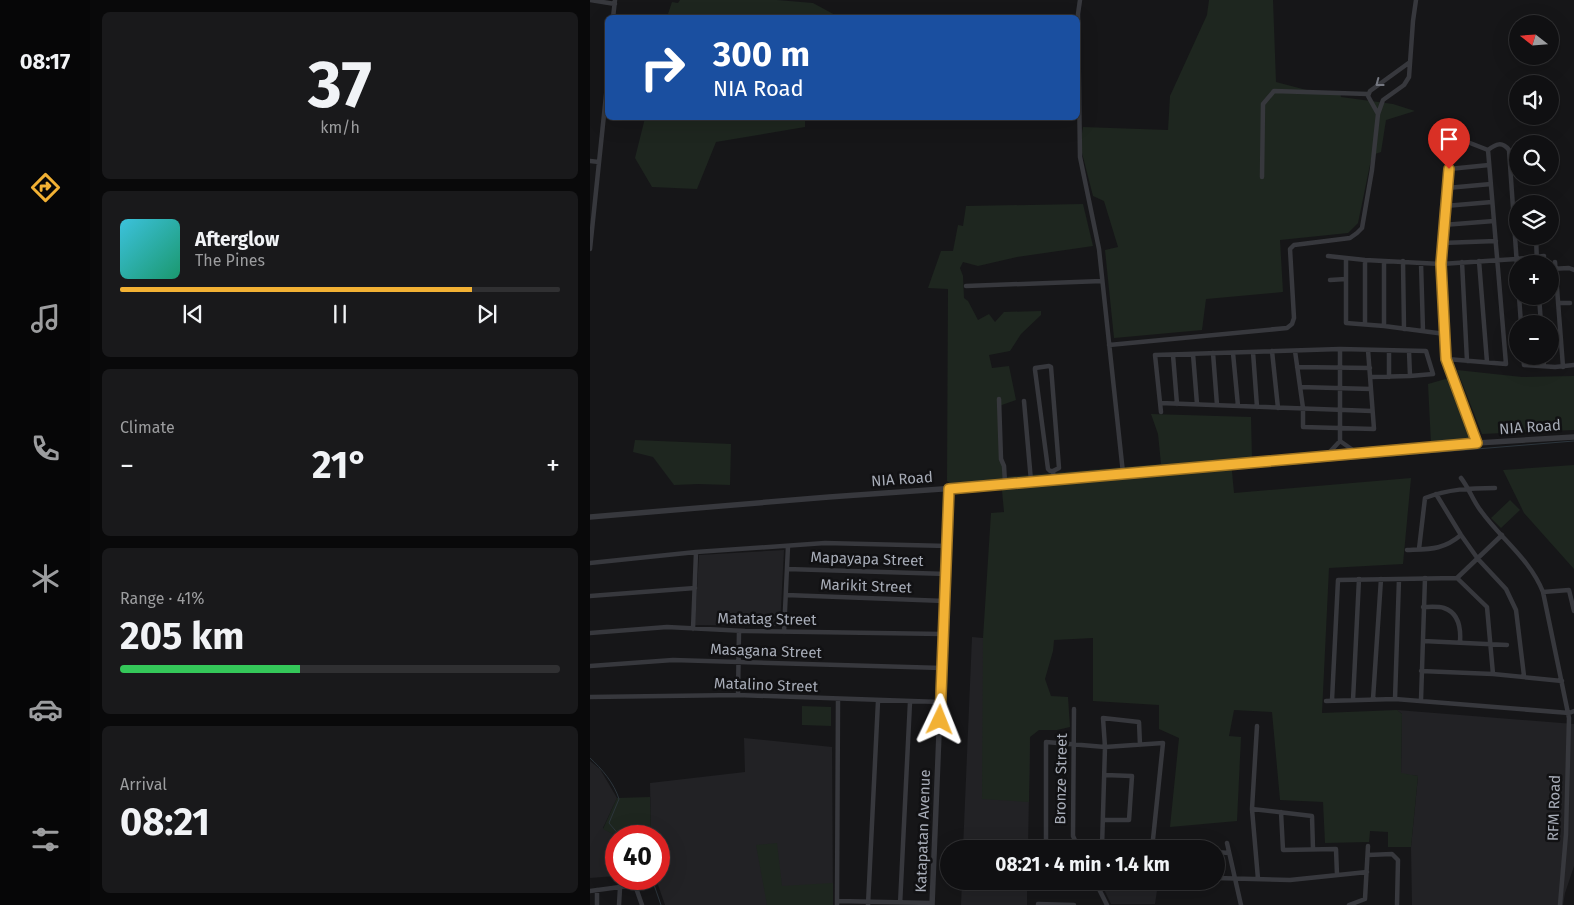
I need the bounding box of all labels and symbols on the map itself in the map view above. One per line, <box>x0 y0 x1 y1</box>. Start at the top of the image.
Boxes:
north arrow <box>1509 15 1559 65</box>
one-way arrow <box>1375 77 1385 86</box>
pin <box>1428 118 1470 169</box>
street label: NIA Road <box>1499 416 1561 438</box>
street label: NIA Road <box>871 468 933 490</box>
street label: Mapayapa Street <box>810 548 925 570</box>
street label: Marikit Street <box>820 575 913 597</box>
street label: Matatag Street <box>717 609 817 629</box>
street label: Masagana Street <box>710 640 823 662</box>
street label: Matalino Street <box>714 674 819 696</box>
position arrow <box>913 693 965 745</box>
street label: Bronze Street <box>1051 733 1071 825</box>
street label: Katapatan Avenue <box>912 769 934 893</box>
street label: RFM Road <box>1544 775 1564 841</box>
speed limit sign: 40 <box>605 825 670 890</box>

